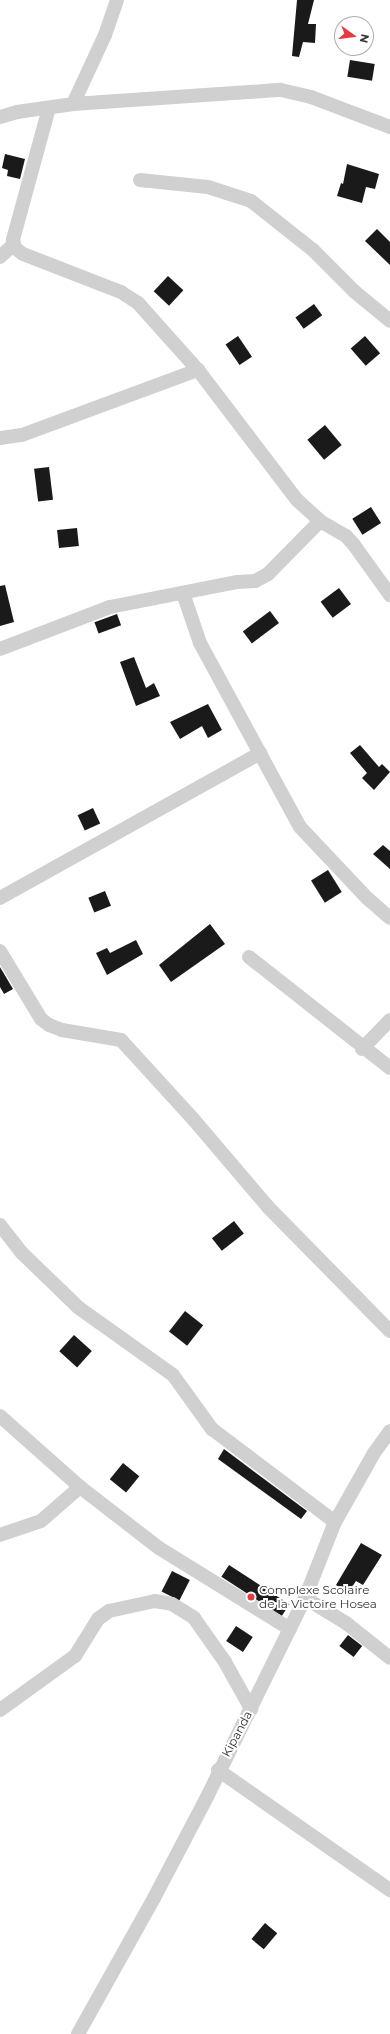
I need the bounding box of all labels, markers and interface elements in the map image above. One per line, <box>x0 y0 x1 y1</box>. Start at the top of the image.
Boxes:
north arrow <box>334 16 374 56</box>
text: N <box>357 33 373 45</box>
place label: Complexe Scolaire de la Victoire Hosea <box>259 1583 377 1611</box>
marker: Complexe Scolaire de la Victoire Hosea <box>246 1592 256 1602</box>
street label: Kipanda <box>219 1708 255 1760</box>

